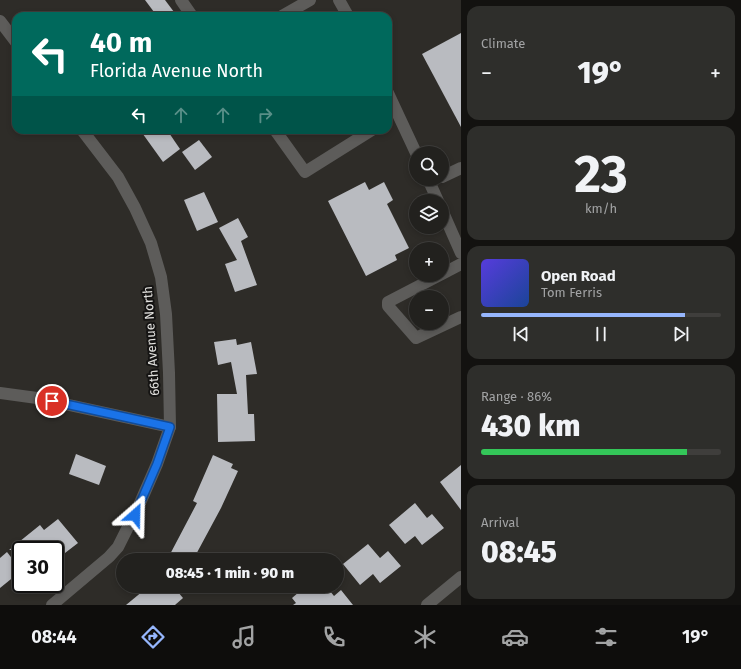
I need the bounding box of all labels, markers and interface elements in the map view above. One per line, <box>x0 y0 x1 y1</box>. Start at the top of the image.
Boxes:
text: 40 m <box>90 26 153 59</box>
icon: left <box>24 28 76 80</box>
text: Climate <box>481 36 525 51</box>
text: 19° <box>578 55 624 91</box>
text: Florida Avenue North <box>90 60 263 82</box>
text: − <box>481 60 492 87</box>
text: + <box>710 60 721 87</box>
icon: left <box>128 104 150 126</box>
icon: ahead <box>170 104 192 126</box>
icon: ahead <box>212 104 234 126</box>
icon: right <box>254 104 276 126</box>
text: 23 <box>574 143 628 206</box>
map controls <box>409 146 449 330</box>
button: search <box>409 146 449 186</box>
button: layers <box>409 194 449 234</box>
text: km/h <box>585 201 617 216</box>
button: + <box>409 242 449 282</box>
text: Open Road <box>541 267 616 285</box>
text: Tom Ferris <box>541 285 602 300</box>
street label: 66th Avenue North <box>140 286 162 396</box>
button: − <box>409 290 449 330</box>
icon: previous <box>510 323 532 345</box>
icon: pause <box>590 323 612 345</box>
icon: next <box>670 323 692 345</box>
pin <box>35 384 69 418</box>
text: Range · 86% <box>481 389 552 404</box>
icon: arrive <box>41 390 63 412</box>
text: 430 km <box>481 408 580 444</box>
position arrow <box>114 494 156 536</box>
text: Arrival <box>481 515 519 530</box>
text: 08:45 <box>481 534 557 570</box>
speed limit sign: 30 <box>12 541 64 593</box>
text: 08:45 · 1 min · 90 m <box>166 564 294 582</box>
icon: directions <box>139 623 167 651</box>
icon: music <box>230 623 258 651</box>
icon: phone <box>320 623 348 651</box>
icon: climate <box>411 623 439 651</box>
icon: car <box>501 623 529 651</box>
icon: filters <box>592 623 620 651</box>
text: 08:44 <box>31 626 77 648</box>
text: 19° <box>682 626 710 648</box>

